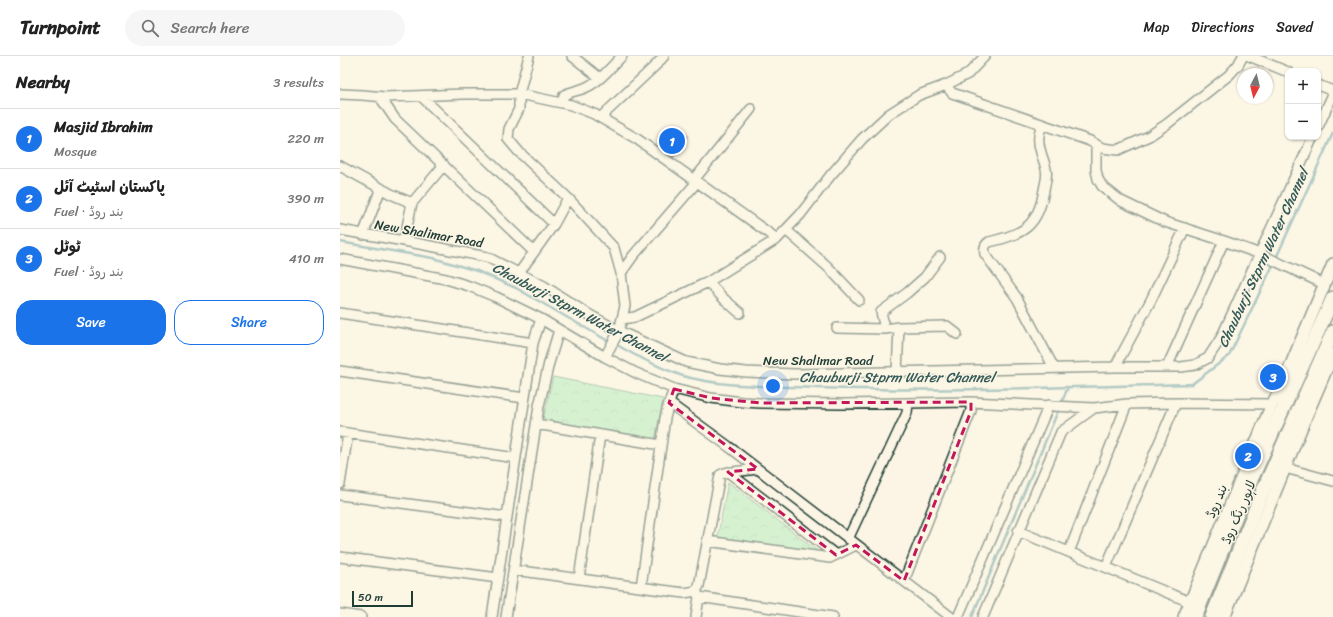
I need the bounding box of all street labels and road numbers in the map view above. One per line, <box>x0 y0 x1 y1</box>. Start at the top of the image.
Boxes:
street label: New Shalimar Road <box>373 213 486 255</box>
street label: New Shalimar Road <box>763 349 874 372</box>
street label: لاہور رنگ روڈ <box>1215 477 1262 548</box>
street label: بند روڈ <box>1199 481 1234 522</box>

